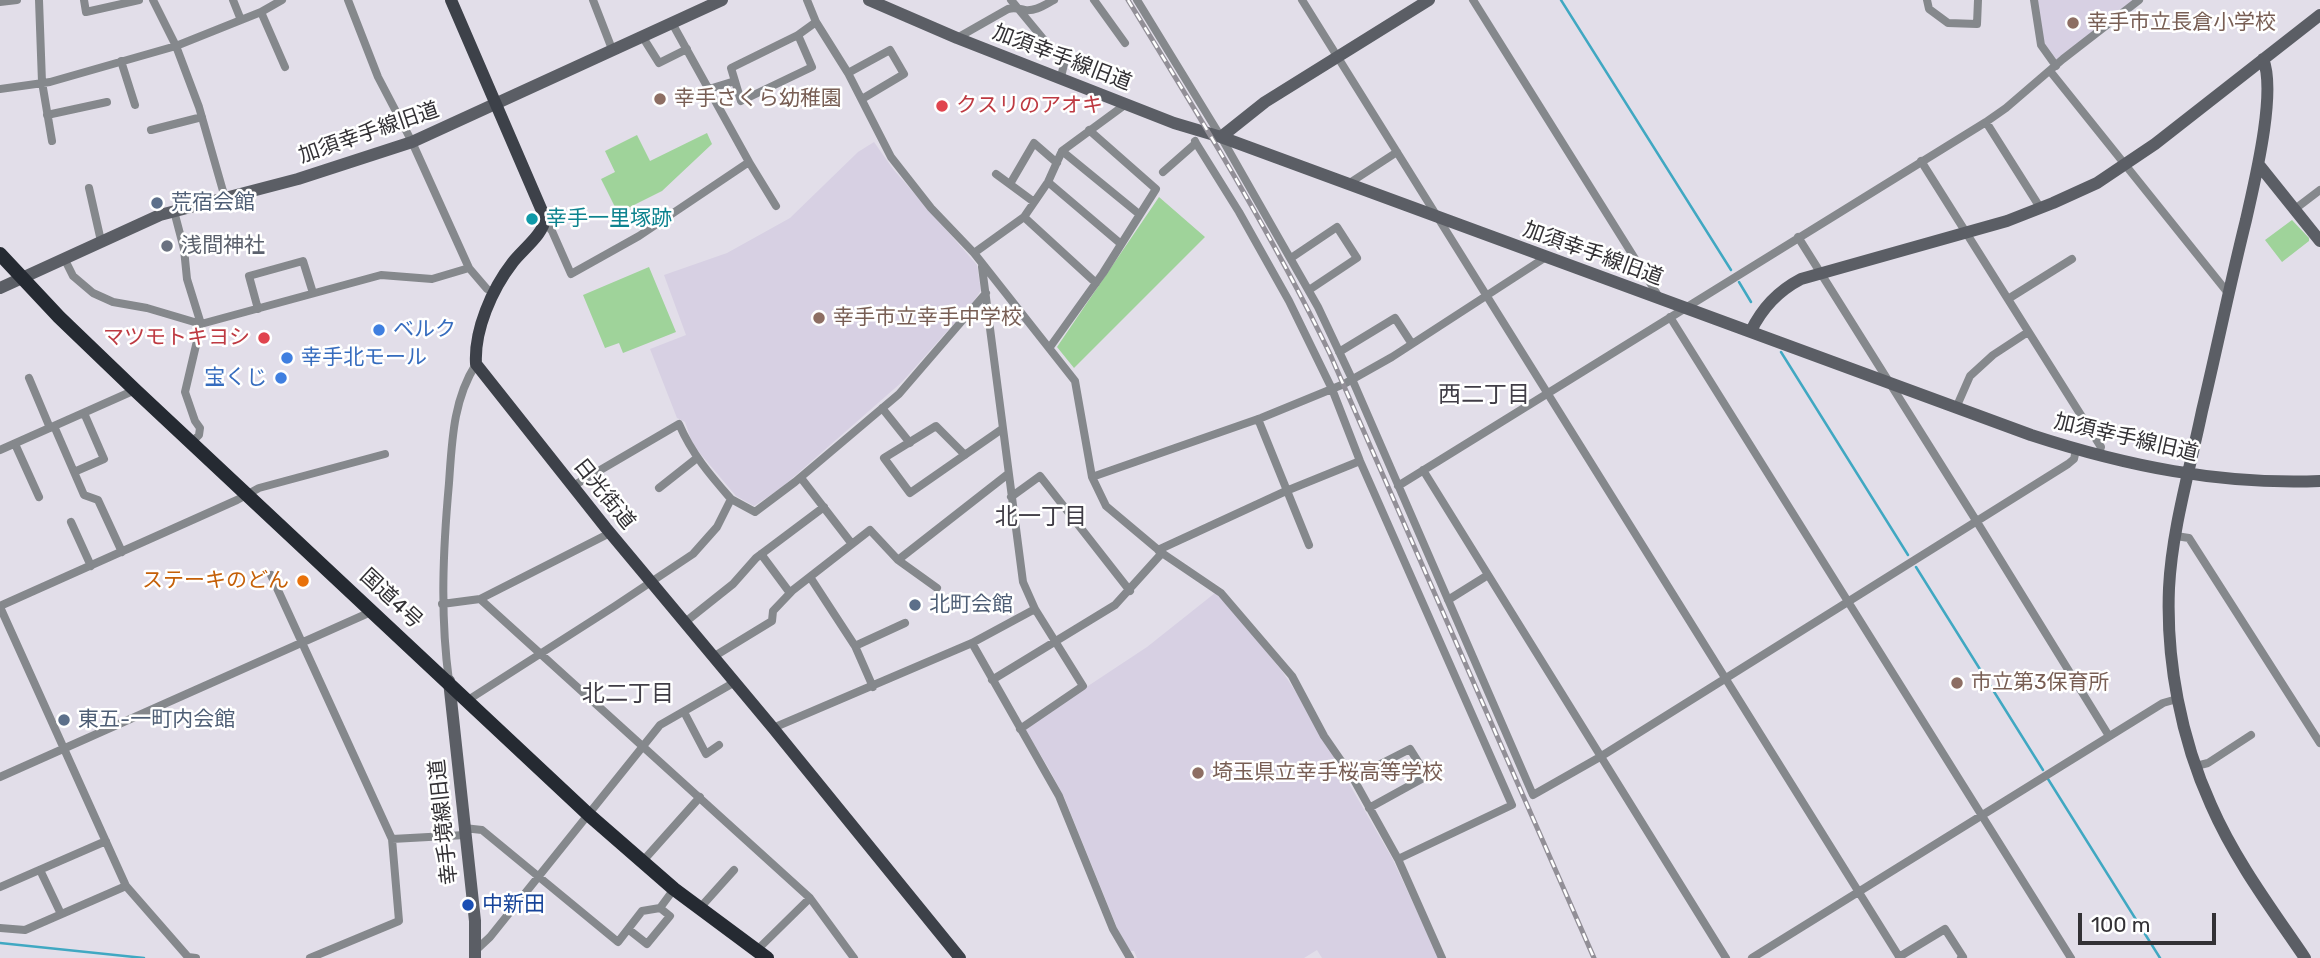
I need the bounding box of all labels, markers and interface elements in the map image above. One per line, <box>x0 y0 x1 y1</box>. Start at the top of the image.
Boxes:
place label: 幸手市立長倉小学校 <box>2087 10 2276 36</box>
marker: 幸手市立長倉小学校 <box>2065 15 2081 31</box>
street label: 加須幸手線旧道 <box>989 20 1135 96</box>
place label: 幸手さくら幼稚園 <box>674 86 842 112</box>
marker: 幸手さくら幼稚園 <box>652 91 668 107</box>
place label: クスリのアオキ <box>956 93 1103 119</box>
street label: 加須幸手線旧道 <box>295 97 443 169</box>
marker: クスリのアオキ <box>934 98 950 114</box>
place label: 荒宿会館 <box>171 190 255 216</box>
marker: 荒宿会館 <box>149 195 165 211</box>
place label: 幸手一里塚跡 <box>546 206 672 232</box>
marker: 幸手一里塚跡 <box>524 211 540 227</box>
street label: 加須幸手線旧道 <box>1520 217 1666 291</box>
place label: 浅間神社 <box>181 233 265 259</box>
marker: 浅間神社 <box>159 238 175 254</box>
place label: 幸手市立幸手中学校 <box>833 305 1022 331</box>
marker: 幸手市立幸手中学校 <box>811 310 827 326</box>
place label: ベルク <box>393 317 456 343</box>
marker: ベルク <box>371 322 387 338</box>
place label: マツモトキヨシ <box>103 325 250 351</box>
marker: マツモトキヨシ <box>256 330 272 346</box>
place label: 幸手北モール <box>301 345 427 371</box>
marker: 幸手北モール <box>279 350 295 366</box>
place label: 宝くじ <box>204 365 267 391</box>
marker: 宝くじ <box>273 370 289 386</box>
district label: 西二丁目 <box>1438 381 1530 409</box>
street label: 加須幸手線旧道 <box>2052 409 2200 467</box>
street label: 日光街道 <box>568 453 640 535</box>
district label: 北一丁目 <box>995 503 1087 531</box>
street label: 国道4号 <box>355 564 427 634</box>
place label: ステーキのどん <box>142 568 289 594</box>
marker: ステーキのどん <box>295 573 311 589</box>
place label: 北町会館 <box>929 592 1013 618</box>
marker: 北町会館 <box>907 597 923 613</box>
place label: 市立第3保育所 <box>1971 670 2110 696</box>
marker: 市立第3保育所 <box>1949 675 1965 691</box>
district label: 北二丁目 <box>582 680 674 708</box>
place label: 東五-一町内会館 <box>78 707 235 733</box>
marker: 東五-一町内会館 <box>56 712 72 728</box>
street label: 幸手境線旧道 <box>425 758 463 886</box>
place label: 埼玉県立幸手桜高等学校 <box>1212 760 1443 786</box>
marker: 埼玉県立幸手桜高等学校 <box>1190 765 1206 781</box>
place label: 中新田 <box>482 892 545 918</box>
marker: 中新田 <box>460 897 476 913</box>
scale bar <box>2082 898 2220 942</box>
text: 100 m <box>2091 912 2150 937</box>

